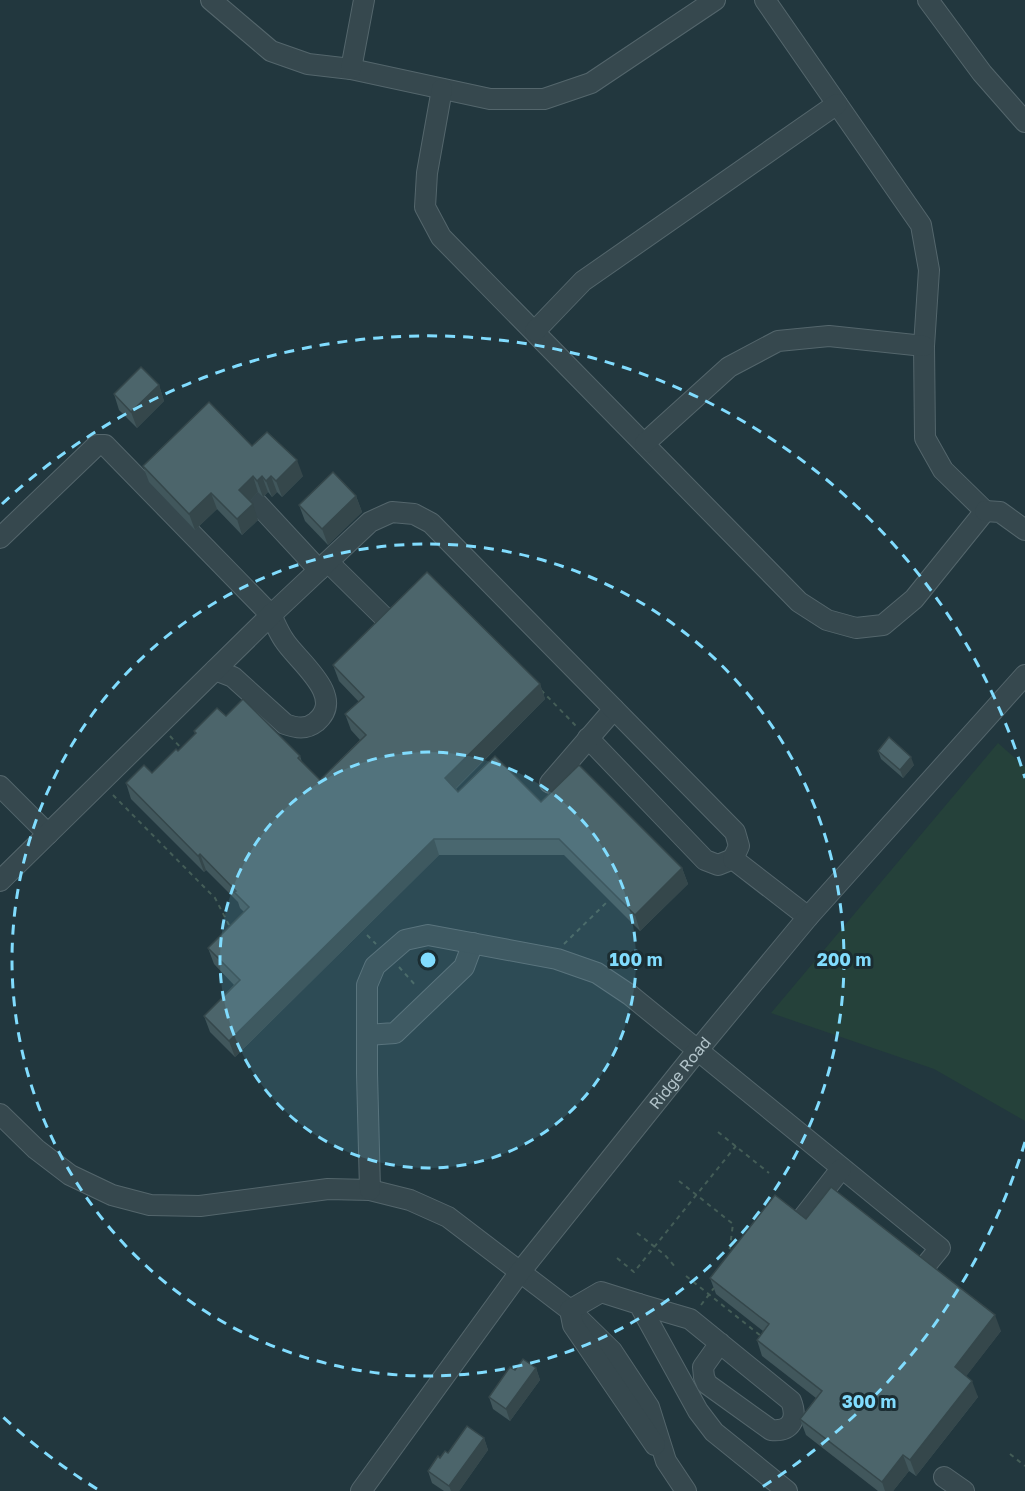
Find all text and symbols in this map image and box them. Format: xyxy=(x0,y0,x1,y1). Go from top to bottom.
text: 100 m xyxy=(610,948,662,970)
text: 200 m xyxy=(817,948,871,970)
centre of rings xyxy=(418,950,438,970)
street label: Ridge Road xyxy=(645,1032,715,1113)
text: 300 m xyxy=(842,1390,896,1412)

